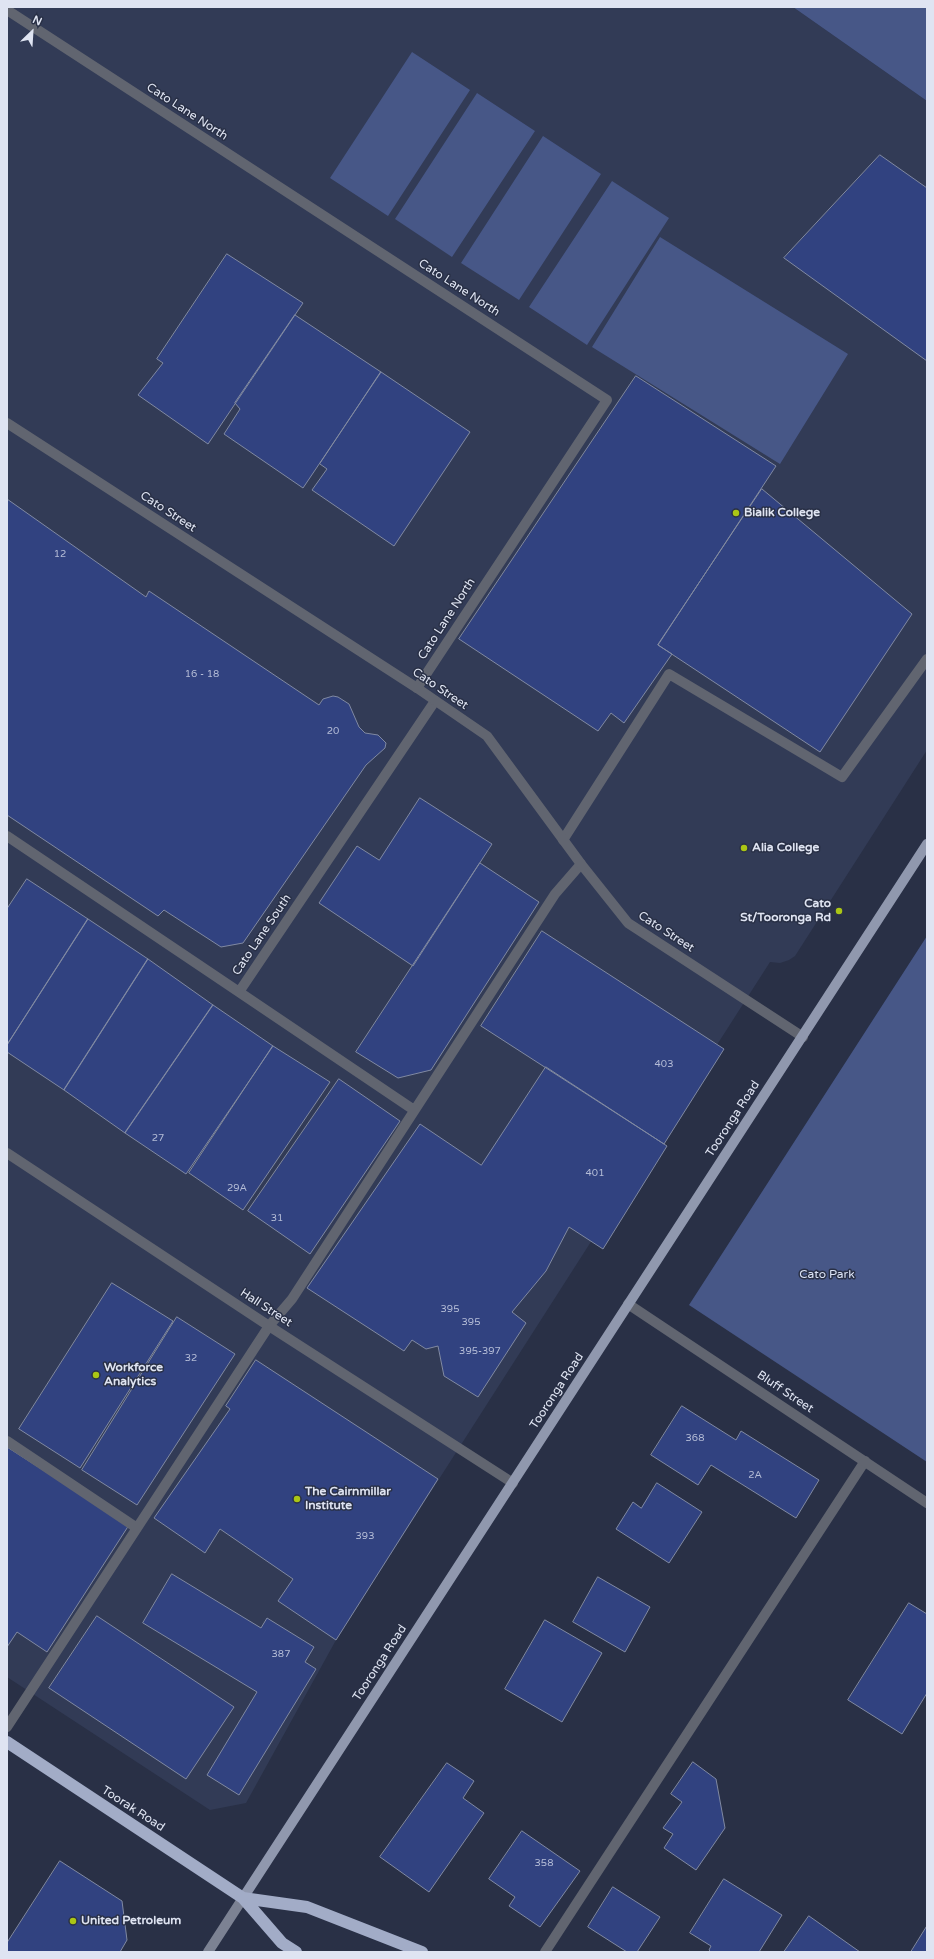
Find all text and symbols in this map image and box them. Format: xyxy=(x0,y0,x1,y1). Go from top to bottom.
north arrow xyxy=(12,12,52,52)
text: N xyxy=(31,13,44,28)
street label: Cato Lane North xyxy=(144,80,230,144)
street label: Cato Lane North xyxy=(416,256,502,320)
street label: Cato Street xyxy=(137,488,199,536)
place label: Bialik College xyxy=(744,506,820,520)
marker: Bialik College xyxy=(731,508,741,518)
house number: 12 xyxy=(54,548,66,560)
street label: Cato Lane North xyxy=(415,576,479,662)
street label: Cato Street xyxy=(409,665,471,713)
house number: 16 - 18 xyxy=(185,668,219,680)
house number: 20 xyxy=(327,725,339,737)
place label: Alia College xyxy=(752,841,819,855)
marker: Alia College xyxy=(739,843,749,853)
street label: Cato Lane South xyxy=(230,892,294,978)
place label: Cato St/Tooronga Rd xyxy=(740,897,831,925)
marker: Cato St/Tooronga Rd xyxy=(834,906,844,916)
street label: Cato Street xyxy=(635,908,697,956)
house number: 403 xyxy=(655,1058,673,1070)
street label: Tooronga Road xyxy=(703,1078,763,1160)
house number: 27 xyxy=(152,1132,164,1144)
house number: 401 xyxy=(586,1167,604,1179)
house number: 29A xyxy=(227,1182,247,1194)
house number: 31 xyxy=(271,1212,283,1224)
park label: Cato Park xyxy=(799,1268,855,1282)
street label: Hall Street xyxy=(237,1286,295,1330)
house number: 395 xyxy=(441,1303,459,1315)
house number: 395 xyxy=(462,1316,480,1328)
house number: 395-397 xyxy=(459,1345,501,1357)
street label: Tooronga Road xyxy=(527,1350,587,1432)
house number: 32 xyxy=(185,1352,197,1364)
place label: Workforce Analytics xyxy=(104,1361,163,1389)
street label: Bluff Street xyxy=(754,1368,816,1416)
marker: Workforce Analytics xyxy=(91,1370,101,1380)
house number: 368 xyxy=(686,1432,704,1444)
house number: 2A xyxy=(748,1469,762,1481)
place label: The Cairnmillar Institute xyxy=(305,1485,391,1513)
marker: The Cairnmillar Institute xyxy=(292,1494,302,1504)
house number: 393 xyxy=(356,1530,374,1542)
street label: Tooronga Road xyxy=(350,1622,410,1704)
house number: 387 xyxy=(272,1648,290,1660)
street label: Toorak Road xyxy=(99,1783,167,1835)
house number: 358 xyxy=(535,1857,553,1869)
place label: United Petroleum xyxy=(81,1914,181,1928)
marker: United Petroleum xyxy=(68,1916,78,1926)

